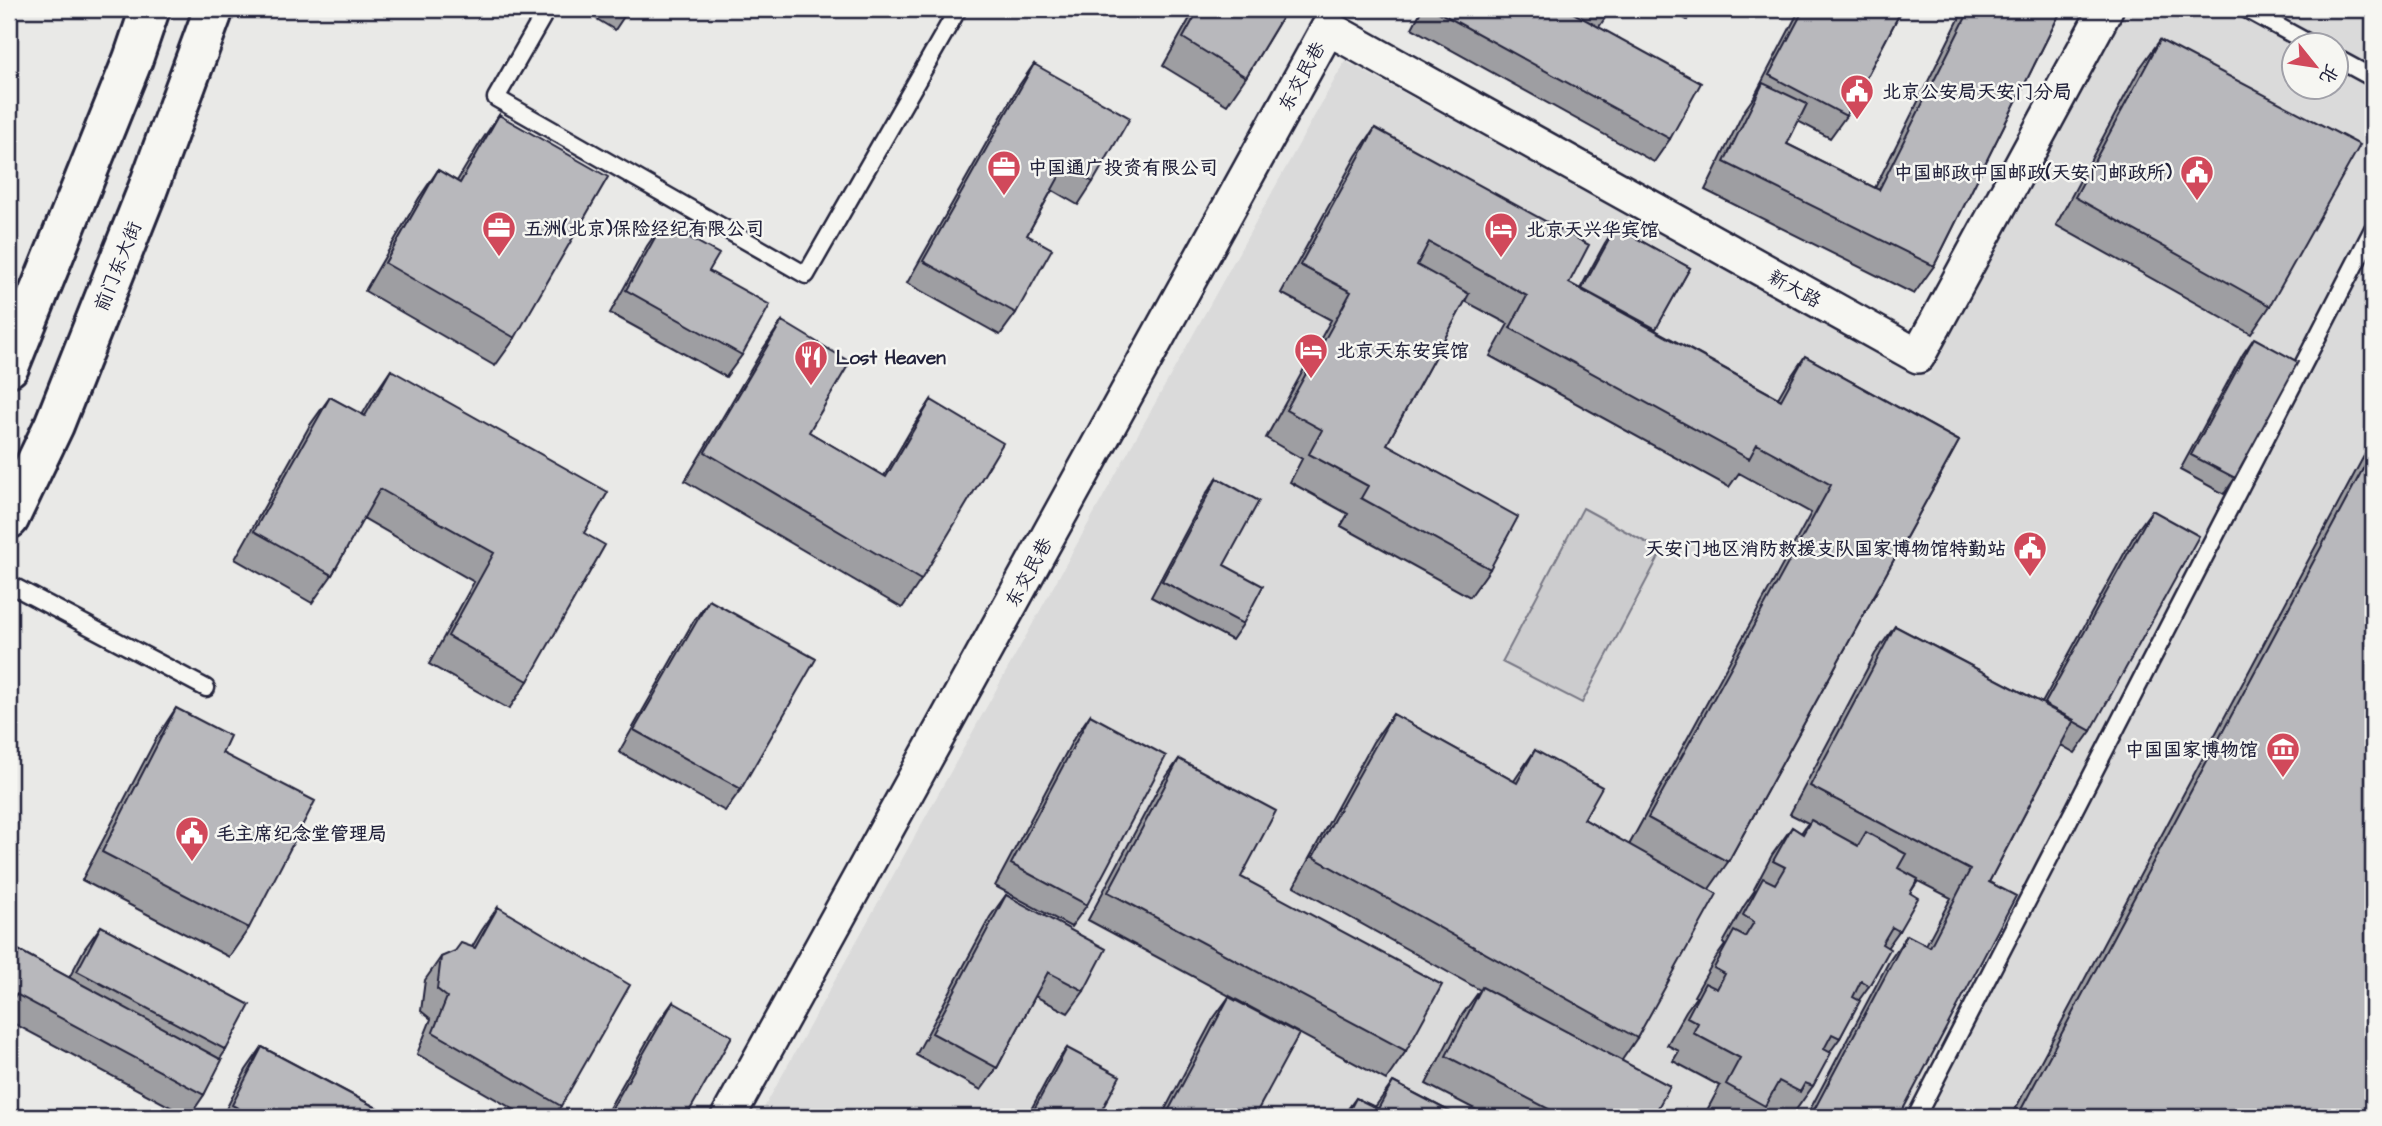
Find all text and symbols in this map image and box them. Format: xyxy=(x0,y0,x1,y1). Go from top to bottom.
north arrow xyxy=(2280,32,2350,102)
street label: 东交民巷 xyxy=(1272,37,1333,117)
text: 北 xyxy=(2312,59,2345,89)
public building icon: 北京公安局天安门分局 xyxy=(1838,72,1876,121)
place label: 北京公安局天安门分局 xyxy=(1882,79,2072,106)
office icon: 中国通广投资有限公司 xyxy=(985,148,1023,197)
public building icon: 中国邮政中国邮政(天安门邮政所) xyxy=(2178,153,2216,202)
place label: 中国通广投资有限公司 xyxy=(1028,155,1218,182)
place label: 中国邮政中国邮政(天安门邮政所) xyxy=(1894,160,2172,187)
office icon: 五洲(北京)保险经纪有限公司 xyxy=(480,209,518,258)
hotel icon: 北京天兴华宾馆 xyxy=(1482,210,1520,259)
place label: 五洲(北京)保险经纪有限公司 xyxy=(524,216,764,243)
street label: 前门东大街 xyxy=(88,217,149,316)
place label: 北京天兴华宾馆 xyxy=(1526,217,1659,244)
street label: 新大路 xyxy=(1763,264,1826,315)
hotel icon: 北京天东安宾馆 xyxy=(1292,331,1330,380)
restaurant icon: Lost Heaven xyxy=(792,338,830,387)
place label: 北京天东安宾馆 xyxy=(1336,338,1469,365)
place label: Lost Heaven xyxy=(836,345,946,372)
public building icon: 天安门地区消防救援支队国家博物馆特勤站 xyxy=(2011,529,2049,578)
street label: 东交民巷 xyxy=(999,533,1060,613)
place label: 天安门地区消防救援支队国家博物馆特勤站 xyxy=(1645,536,2006,563)
museum icon: 中国国家博物馆 xyxy=(2264,730,2302,779)
place label: 中国国家博物馆 xyxy=(2125,737,2258,764)
public building icon: 毛主席纪念堂管理局 xyxy=(173,814,211,863)
place label: 毛主席纪念堂管理局 xyxy=(216,821,387,848)

